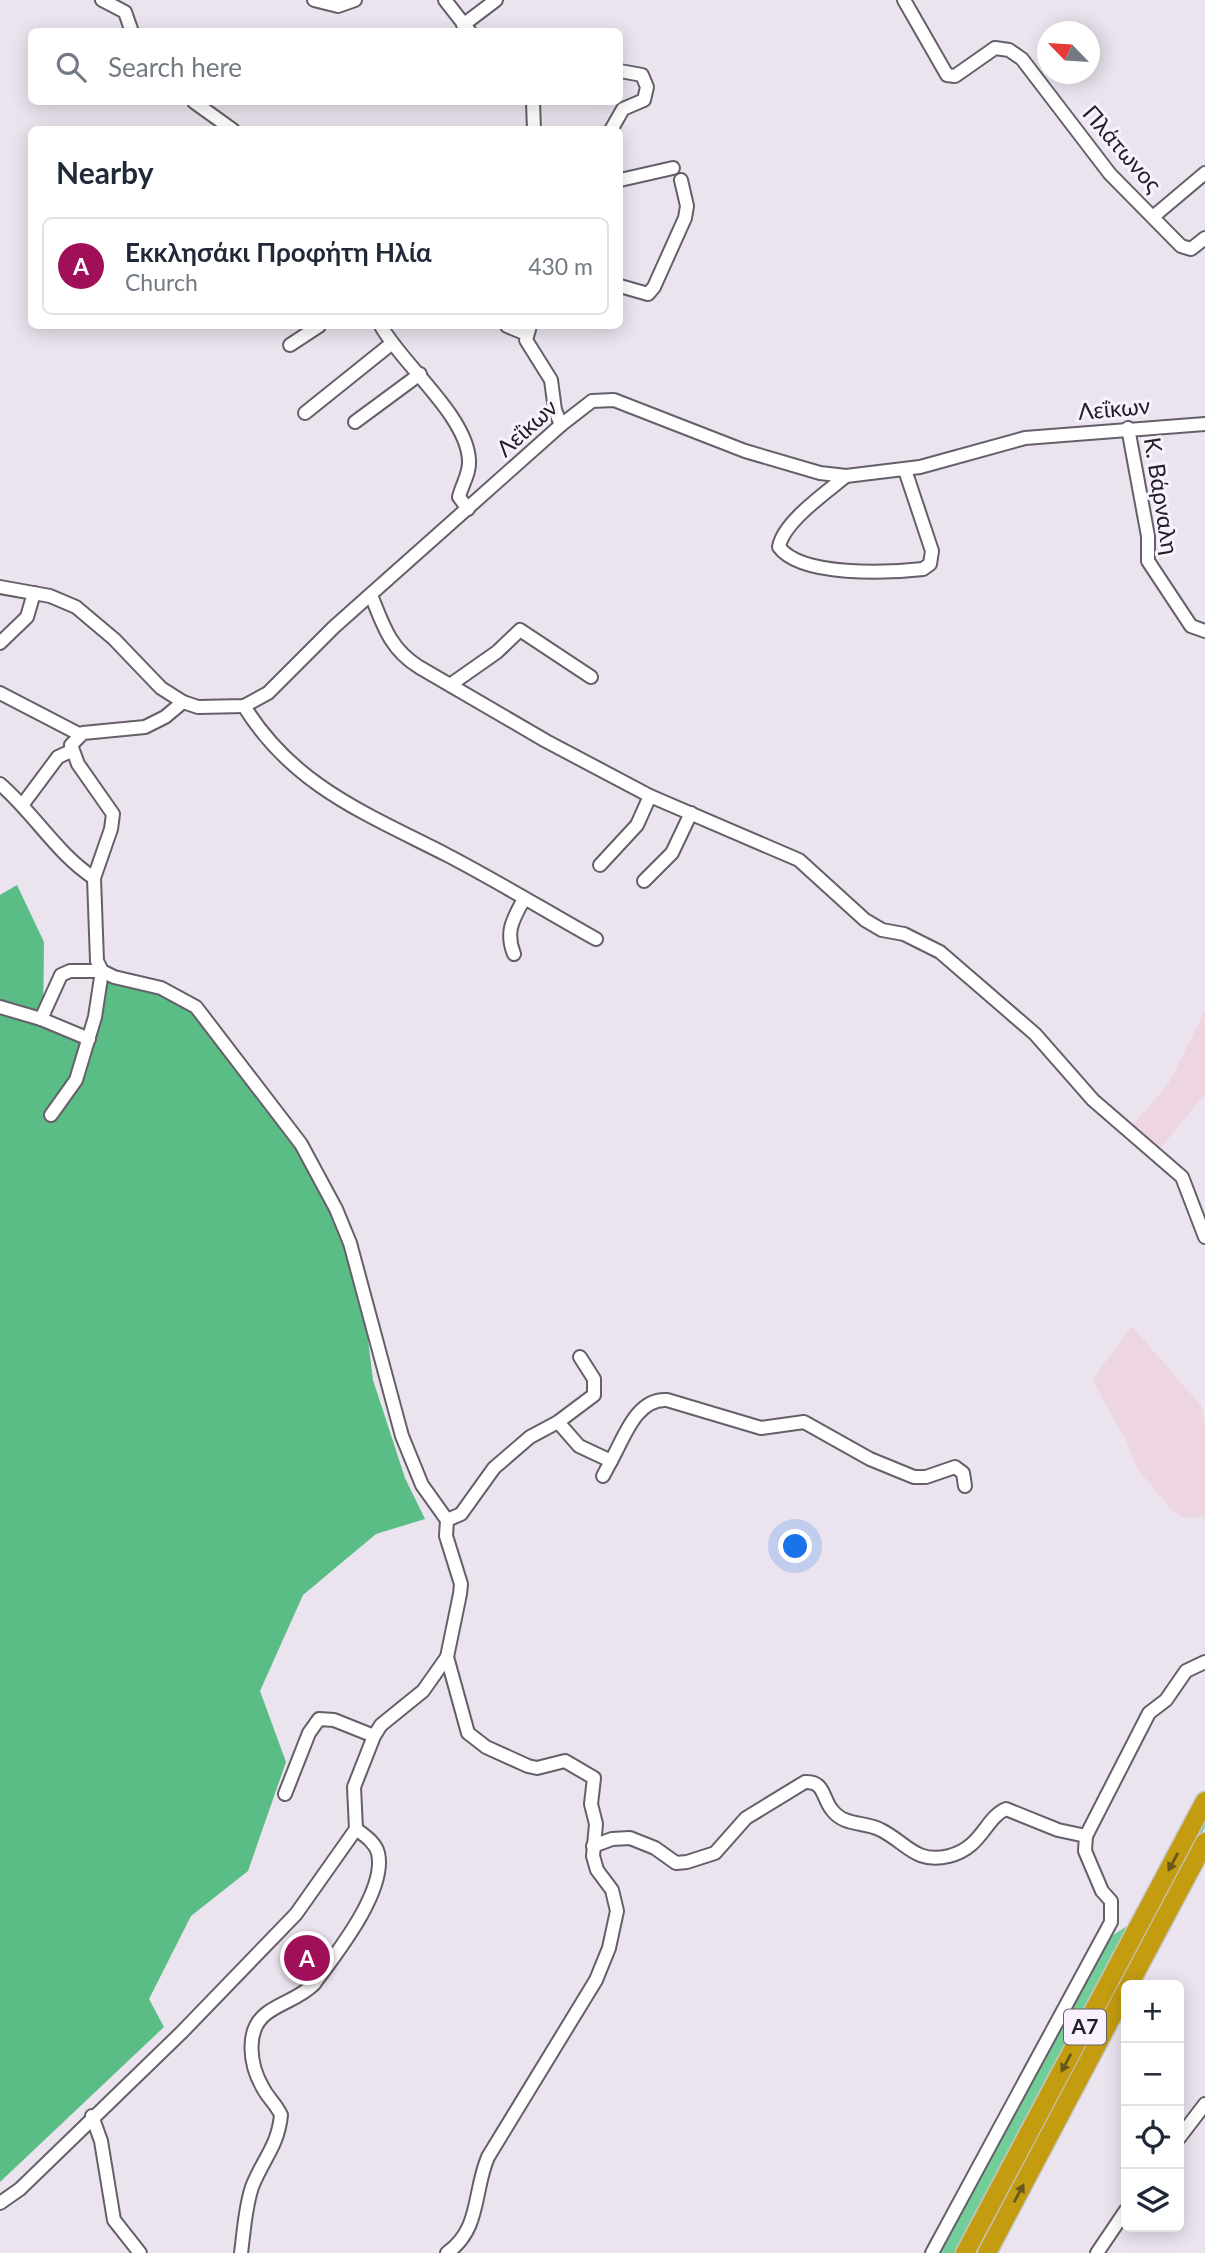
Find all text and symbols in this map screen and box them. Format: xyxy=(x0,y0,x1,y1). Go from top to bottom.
north arrow xyxy=(1037,21,1100,84)
search box xyxy=(28,28,623,105)
icon: search xyxy=(52,48,90,86)
text: Search here xyxy=(108,51,242,83)
street label: Πλάτωνος xyxy=(1077,99,1168,198)
text: Nearby xyxy=(56,154,154,190)
text: Εκκλησάκι Προφήτη Ηλία xyxy=(125,236,432,268)
text: A xyxy=(73,252,89,280)
text: 430 m xyxy=(528,252,593,280)
text: Church xyxy=(125,268,198,296)
street label: Λεΐκων xyxy=(1077,391,1151,425)
street label: Λεΐκων xyxy=(490,393,563,462)
street label: Κ. Βάρναλη xyxy=(1139,435,1185,557)
your location xyxy=(778,1529,812,1563)
one-way arrow xyxy=(1167,1852,1179,1871)
pin: A xyxy=(284,1932,330,1984)
map controls xyxy=(1121,1980,1184,2232)
button: + xyxy=(1121,1980,1184,2043)
road number: Α7 xyxy=(1064,2010,1106,2044)
button: − xyxy=(1121,2043,1184,2106)
one-way arrow xyxy=(1061,2053,1073,2073)
button: locate xyxy=(1121,2106,1184,2169)
button: layers xyxy=(1121,2169,1184,2232)
one-way arrow xyxy=(1013,2183,1025,2203)

